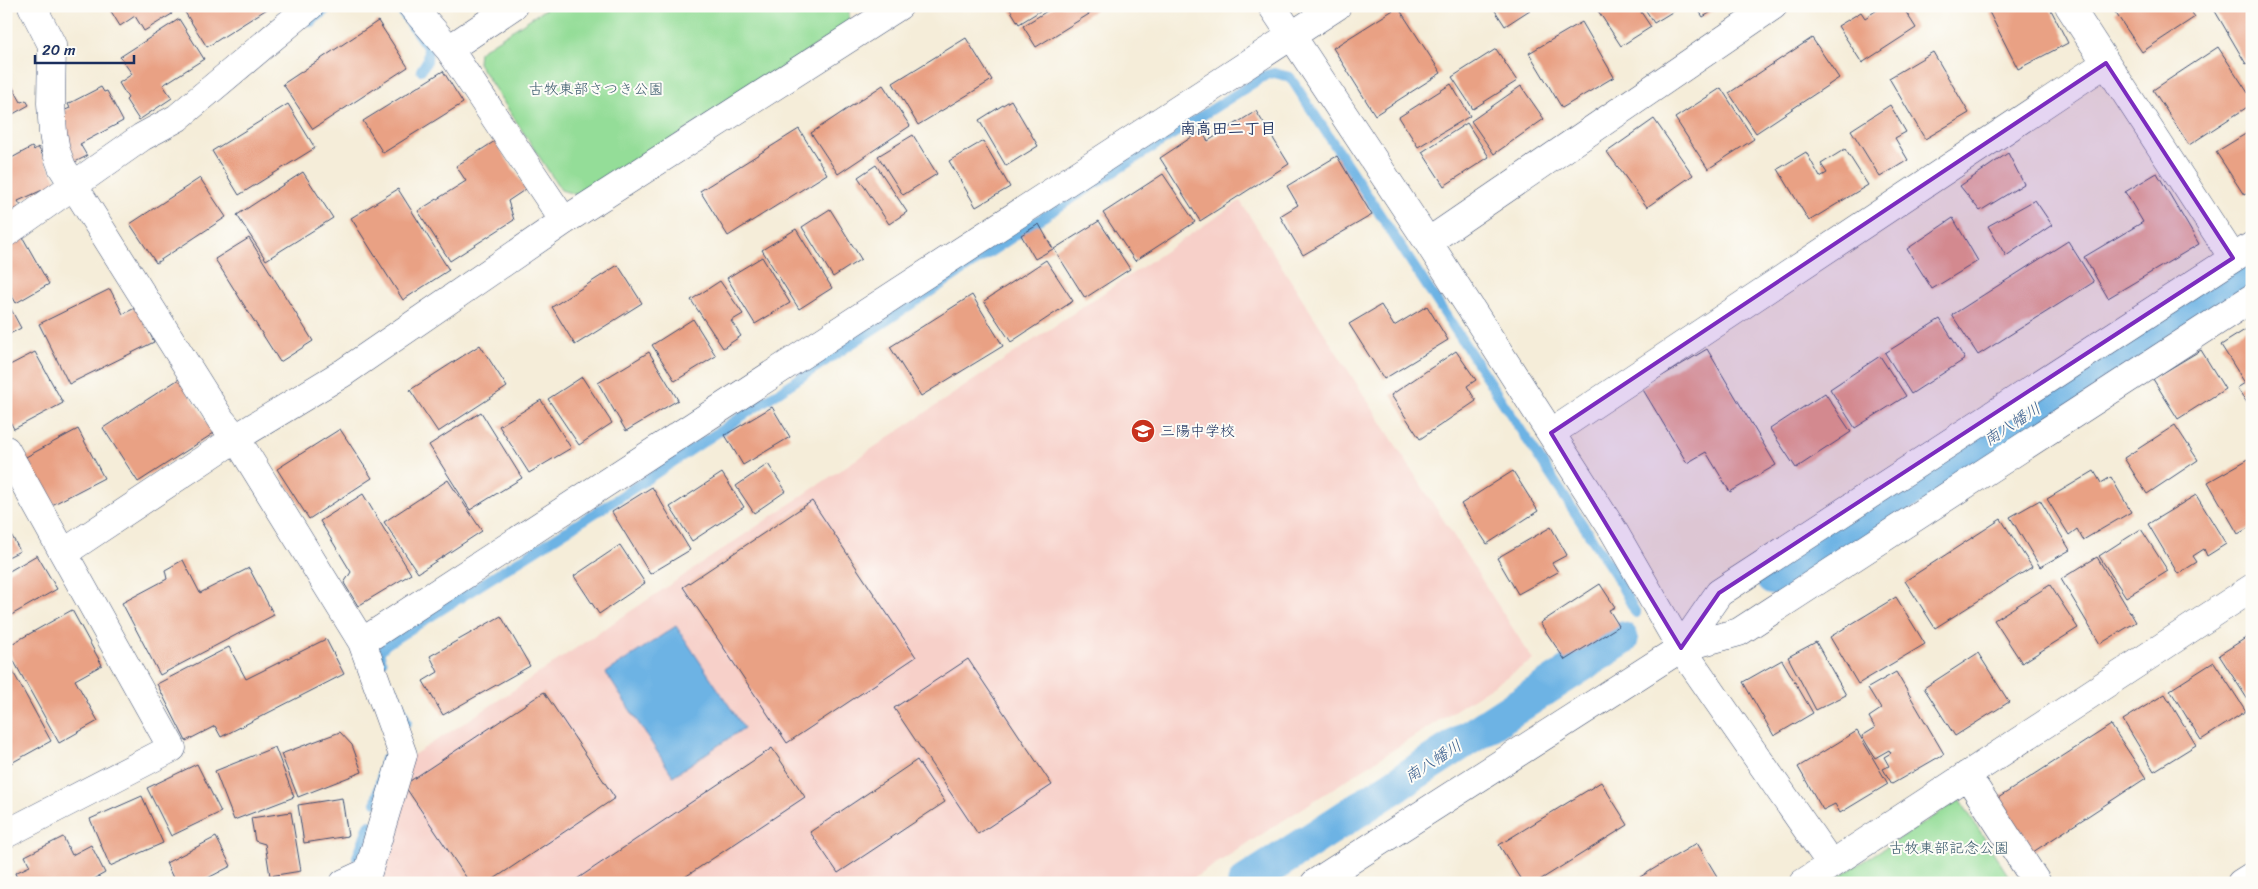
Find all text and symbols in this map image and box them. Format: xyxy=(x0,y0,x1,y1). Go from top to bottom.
scale bar xyxy=(35,32,134,64)
text: 20 m xyxy=(42,37,76,63)
park label: 古牧東部さつき公園 xyxy=(528,76,664,102)
district label: 南高田二丁目 xyxy=(1180,114,1276,143)
water label: 南八幡川 xyxy=(1977,394,2047,454)
school or university icon: 三陽中学校 xyxy=(1130,418,1156,444)
place label: 三陽中学校 xyxy=(1160,418,1235,444)
water label: 南八幡川 xyxy=(1398,731,1468,791)
park label: 古牧東部記念公園 xyxy=(1889,835,2009,861)

